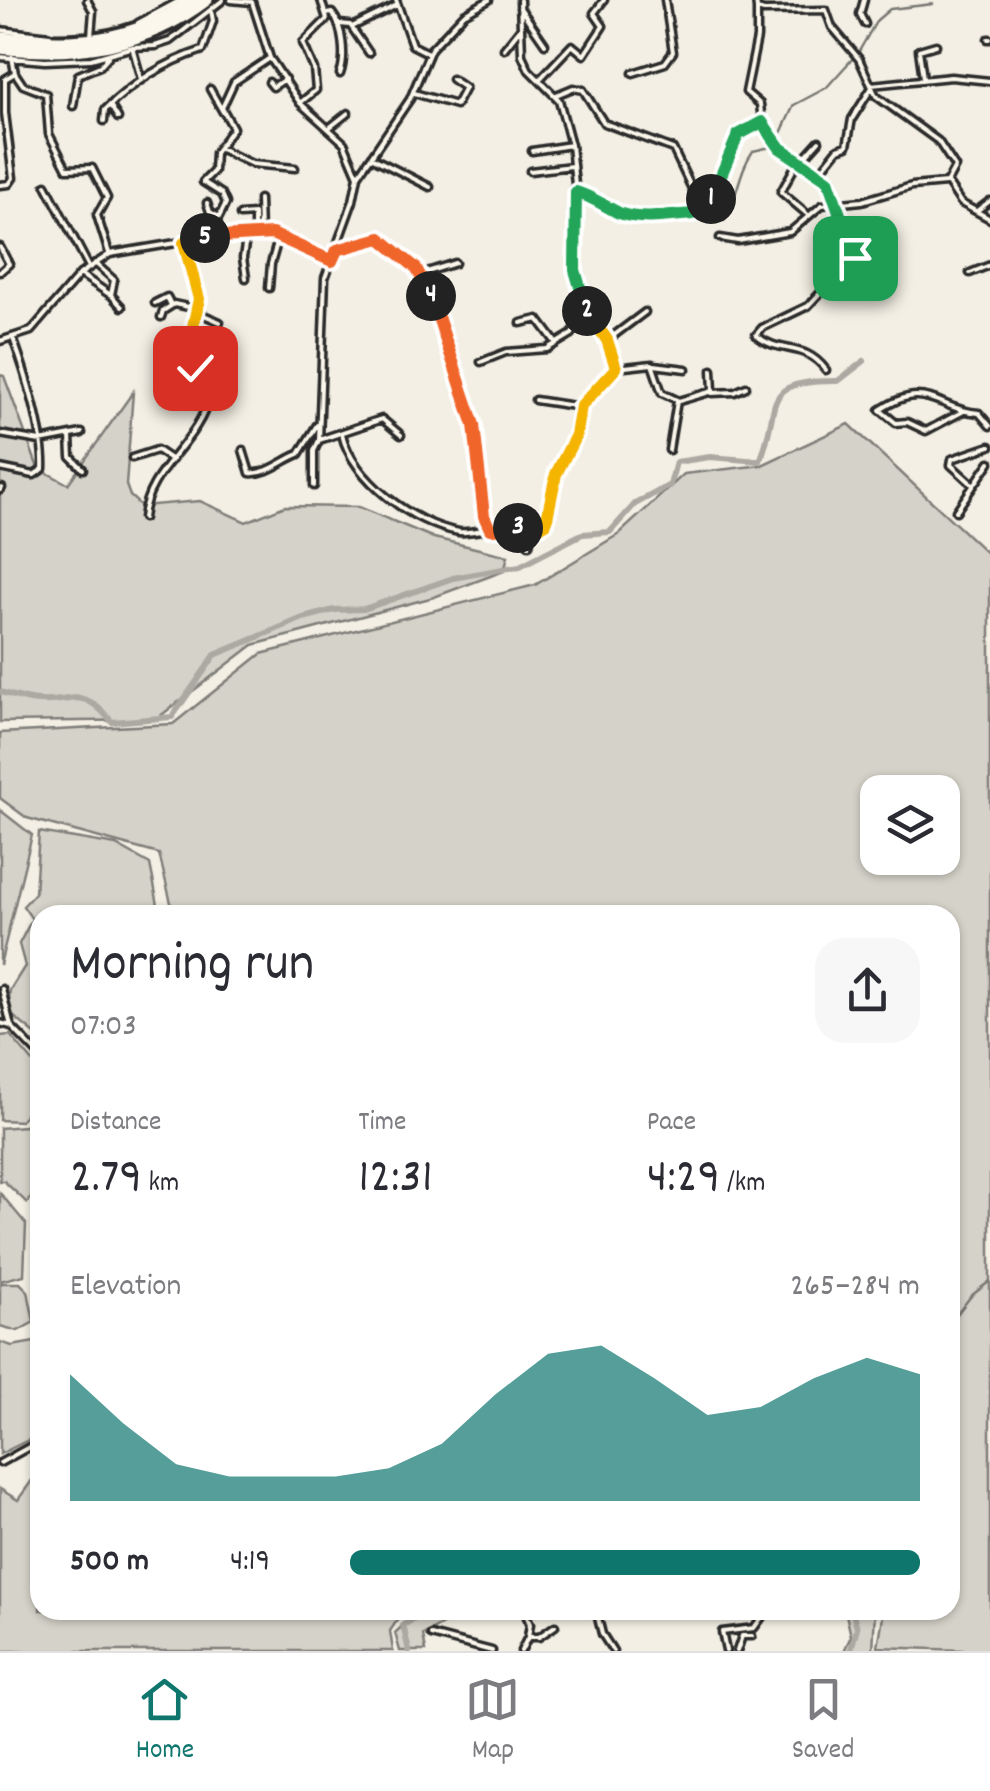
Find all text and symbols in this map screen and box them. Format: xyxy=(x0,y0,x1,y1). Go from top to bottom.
pin: 1 xyxy=(686,174,736,224)
text: 1 xyxy=(708,179,714,219)
pin: 5 xyxy=(180,213,230,263)
pin xyxy=(813,216,898,301)
text: 5 xyxy=(199,218,211,258)
icon: arrive xyxy=(828,231,883,286)
pin: 4 xyxy=(406,271,456,321)
text: 4 xyxy=(425,276,437,316)
pin: 2 xyxy=(562,286,612,336)
text: 2 xyxy=(581,291,593,331)
pin xyxy=(153,326,238,411)
icon: check xyxy=(168,341,223,396)
pin: 3 xyxy=(493,503,543,553)
text: 3 xyxy=(512,508,524,548)
map controls xyxy=(860,775,960,875)
button: layers xyxy=(860,775,960,875)
text: Morning run xyxy=(70,928,314,1007)
button: share xyxy=(815,938,920,1043)
text: 07:03 xyxy=(70,1005,137,1051)
text: Distance xyxy=(70,1104,161,1144)
text: Time xyxy=(358,1104,406,1144)
text: Pace xyxy=(647,1104,696,1144)
text: 2.79 xyxy=(70,1144,142,1216)
text: 12:31 xyxy=(358,1144,433,1216)
text: 4:29 xyxy=(647,1144,720,1216)
text: km xyxy=(142,1165,179,1205)
text: /km xyxy=(720,1165,766,1205)
text: Elevation xyxy=(70,1265,181,1311)
text: 265–284 m xyxy=(790,1265,920,1311)
text: 500 m xyxy=(70,1540,149,1586)
text: 4:19 xyxy=(230,1540,270,1586)
tab: Home xyxy=(136,1672,194,1772)
tab: Map xyxy=(465,1672,520,1772)
tab: Saved xyxy=(792,1672,854,1772)

